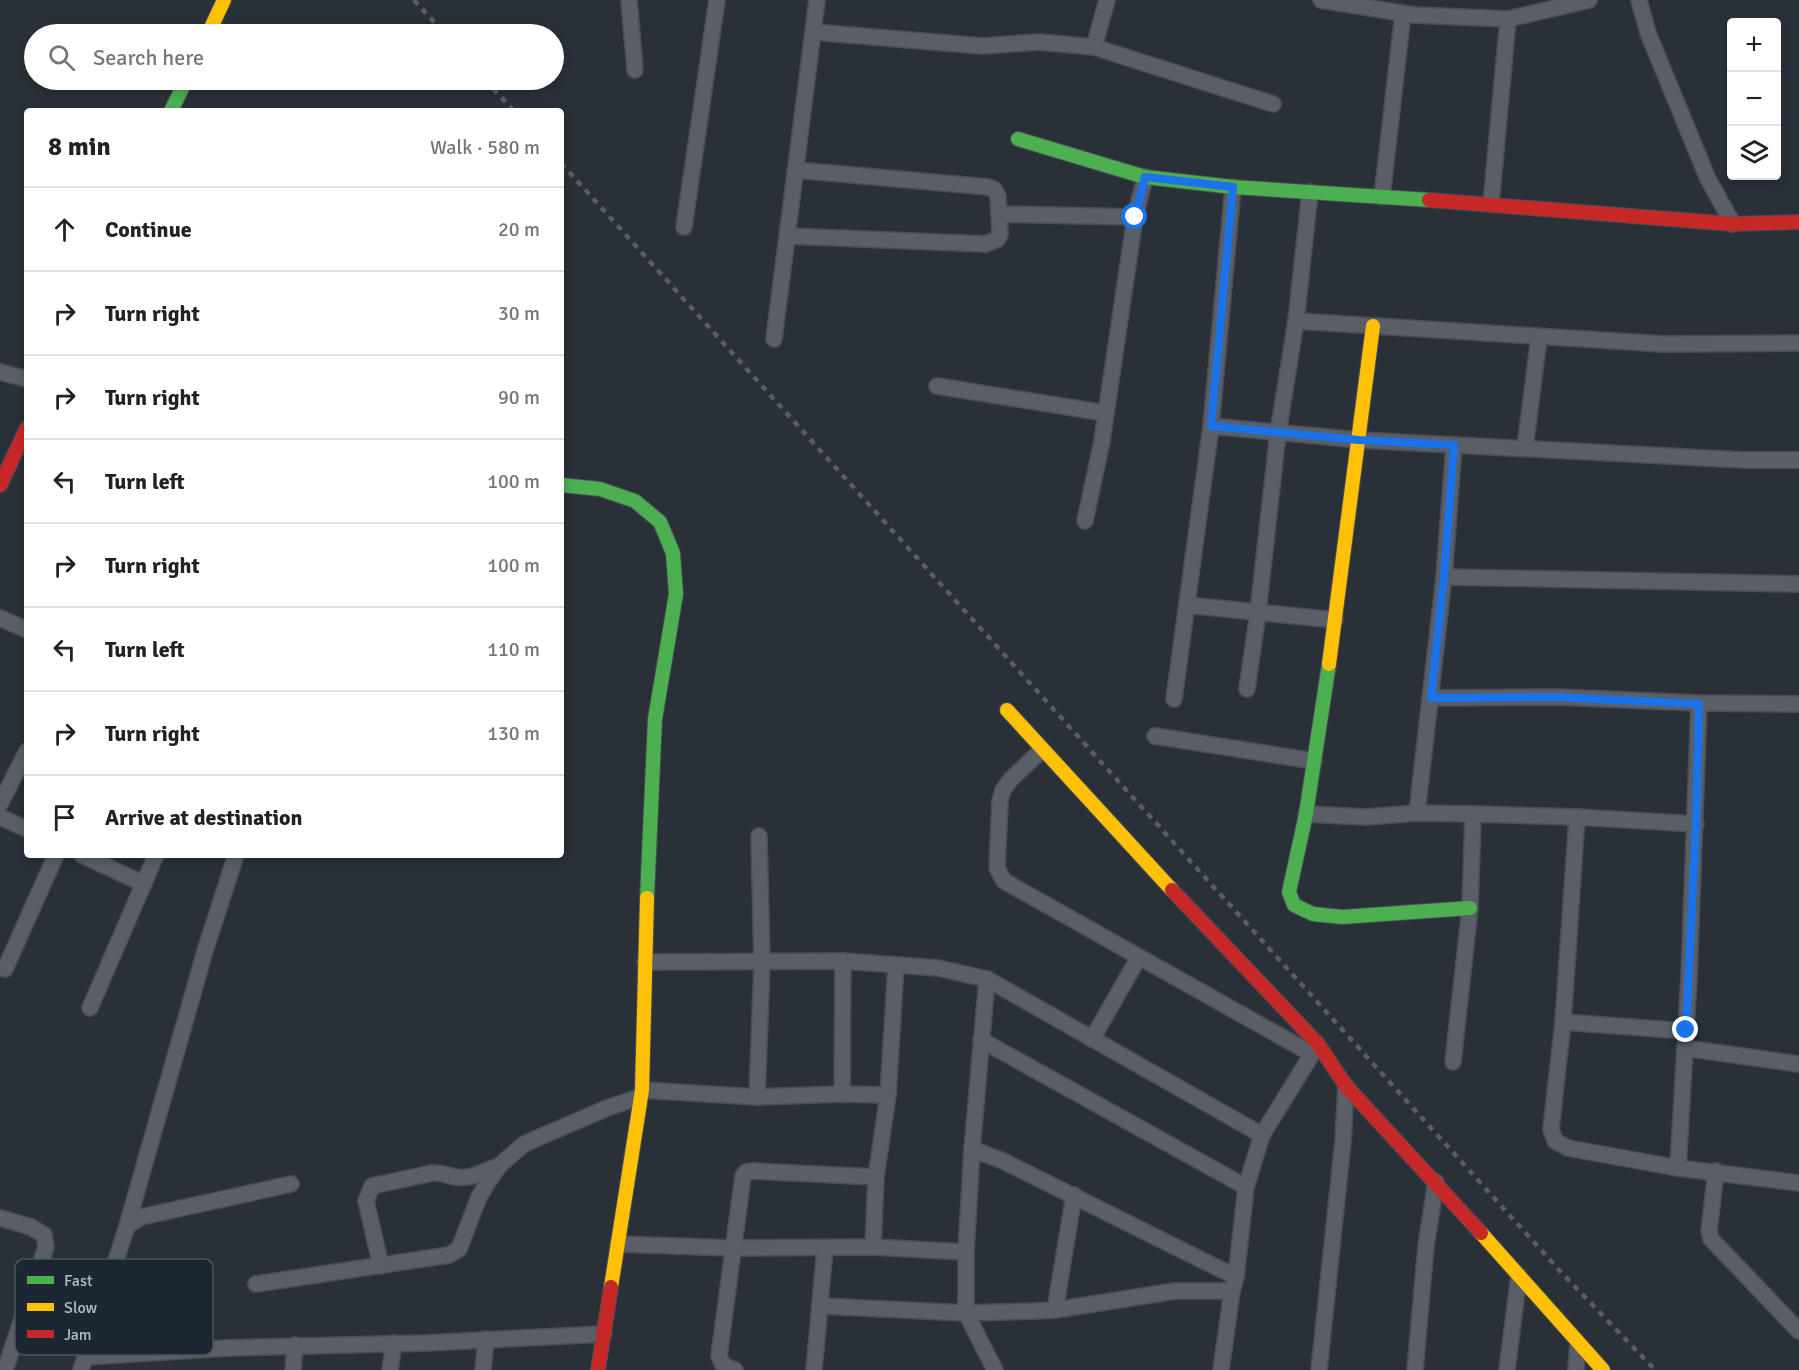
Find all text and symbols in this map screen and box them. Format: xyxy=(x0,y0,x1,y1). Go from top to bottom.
map controls xyxy=(1727,18,1781,180)
button: + xyxy=(1727,18,1781,72)
search box xyxy=(24,24,564,90)
icon: search xyxy=(45,41,78,74)
text: Search here xyxy=(93,44,204,71)
button: − xyxy=(1727,72,1781,126)
button: layers xyxy=(1727,126,1781,180)
text: 8 min xyxy=(48,131,111,163)
text: Walk · 580 m xyxy=(430,135,540,160)
route start xyxy=(1121,203,1147,229)
icon: ahead xyxy=(48,213,81,246)
text: Continue xyxy=(105,216,192,243)
text: 20 m xyxy=(498,217,540,242)
icon: right xyxy=(48,297,81,330)
text: Turn right xyxy=(105,300,200,327)
text: 30 m xyxy=(498,301,540,326)
icon: right xyxy=(48,381,81,414)
text: Turn right xyxy=(105,384,200,411)
text: 90 m xyxy=(498,385,540,410)
icon: left xyxy=(48,465,81,498)
text: Turn left xyxy=(105,468,185,495)
text: 100 m xyxy=(487,469,540,494)
icon: right xyxy=(48,549,81,582)
text: Turn right xyxy=(105,552,200,579)
text: 100 m xyxy=(487,553,540,578)
icon: left xyxy=(48,633,81,666)
text: Turn left xyxy=(105,636,185,663)
text: 110 m xyxy=(487,637,540,662)
icon: right xyxy=(48,717,81,750)
text: Turn right xyxy=(105,720,200,747)
text: 130 m xyxy=(487,721,540,746)
icon: arrive xyxy=(48,801,81,834)
text: Arrive at destination xyxy=(105,804,302,831)
route end xyxy=(1672,1016,1698,1042)
legend xyxy=(15,1259,213,1355)
text: Fast xyxy=(64,1271,93,1291)
text: Slow xyxy=(64,1298,98,1318)
text: Jam xyxy=(64,1325,92,1345)

